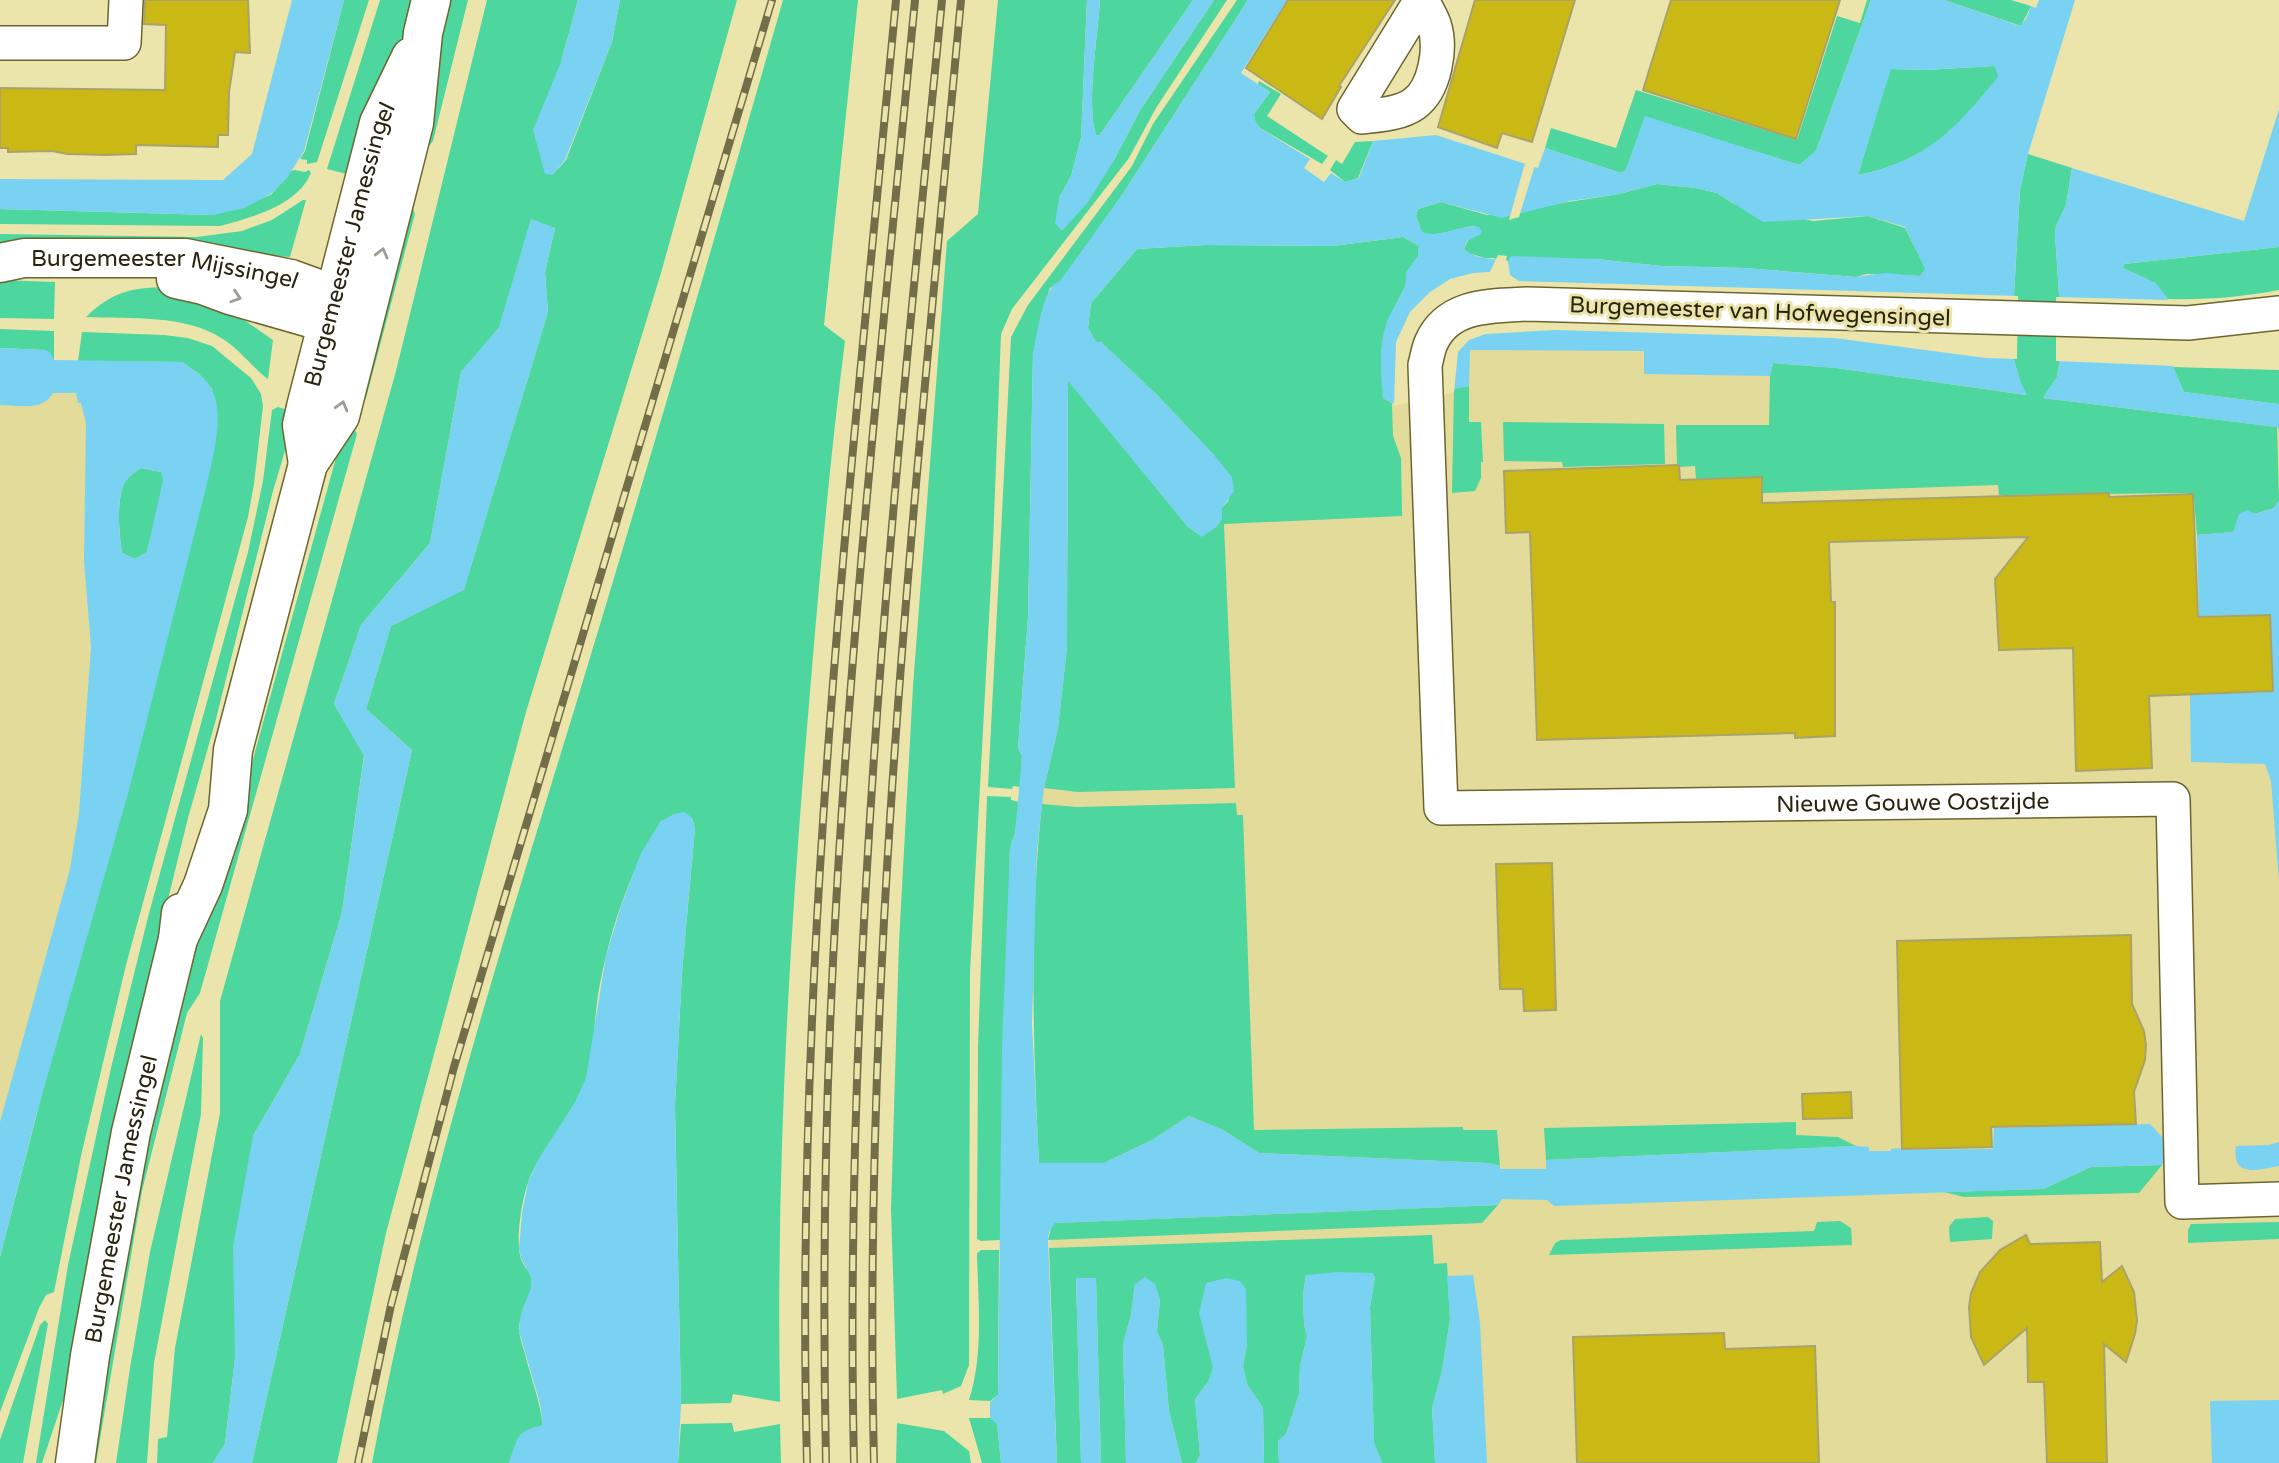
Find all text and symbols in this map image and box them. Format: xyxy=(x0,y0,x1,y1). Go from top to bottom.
street label: Burgemeester Jamessingel xyxy=(299,98,402,390)
street label: Burgemeester Mijssingel xyxy=(31,245,302,295)
one-way arrow xyxy=(374,247,388,259)
one-way arrow xyxy=(229,289,241,303)
street label: Burgemeester van Hofwegensingel xyxy=(1569,291,1951,333)
one-way arrow xyxy=(334,400,348,412)
street label: Nieuwe Gouwe Oostzijde xyxy=(1776,788,2050,819)
street label: Burgemeester Jamessingel xyxy=(80,1052,164,1346)

